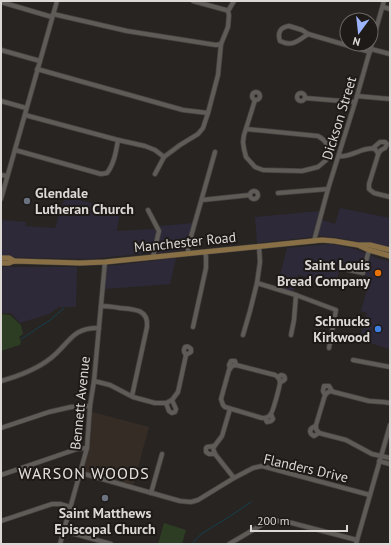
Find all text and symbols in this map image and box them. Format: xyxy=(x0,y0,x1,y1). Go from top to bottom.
north arrow xyxy=(339,12,379,52)
text: N xyxy=(351,34,362,49)
street label: Dickson Street xyxy=(318,74,360,162)
place label: Glendale Lutheran Church xyxy=(35,184,134,218)
marker: Glendale Lutheran Church xyxy=(22,196,32,206)
street label: Manchester Road xyxy=(133,228,237,256)
place label: Saint Louis Bread Company xyxy=(277,256,370,290)
marker: Saint Louis Bread Company xyxy=(373,268,383,278)
place label: Schnucks Kirkwood xyxy=(313,312,370,346)
marker: Schnucks Kirkwood xyxy=(373,324,383,334)
street label: Bennett Avenue xyxy=(66,355,94,451)
street label: Flanders Drive xyxy=(262,450,350,486)
district label: WARSON WOODS xyxy=(18,463,150,483)
marker: Saint Matthews Episcopal Church xyxy=(100,493,110,503)
place label: Saint Matthews Episcopal Church xyxy=(54,504,156,538)
scale bar xyxy=(251,507,347,533)
text: 200 m xyxy=(257,513,290,528)

